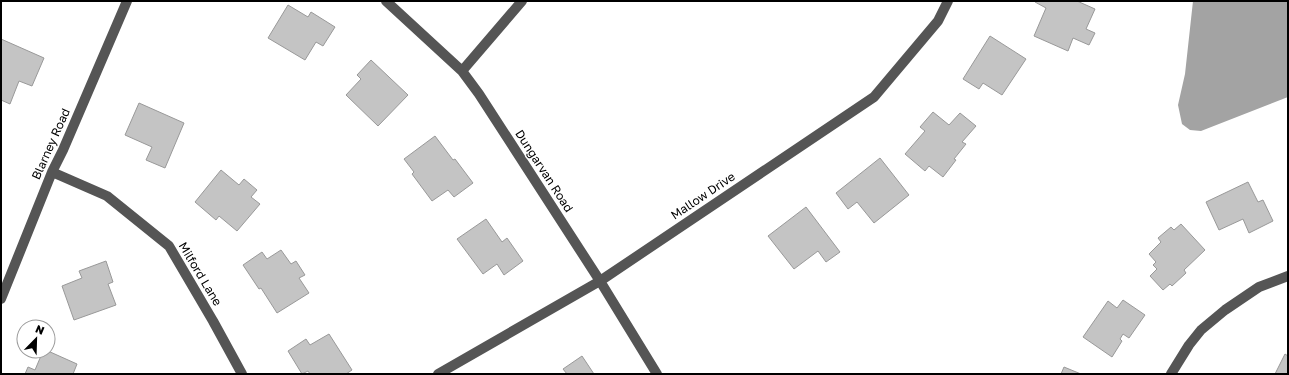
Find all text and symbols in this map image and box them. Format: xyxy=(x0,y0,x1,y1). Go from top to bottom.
street label: Blarney Road xyxy=(28,106,73,182)
street label: Dungarvan Road xyxy=(512,127,577,215)
street label: Mallow Drive xyxy=(668,169,738,223)
street label: Milford Lane xyxy=(176,239,225,308)
north arrow xyxy=(16,319,56,359)
text: N xyxy=(34,322,46,337)

